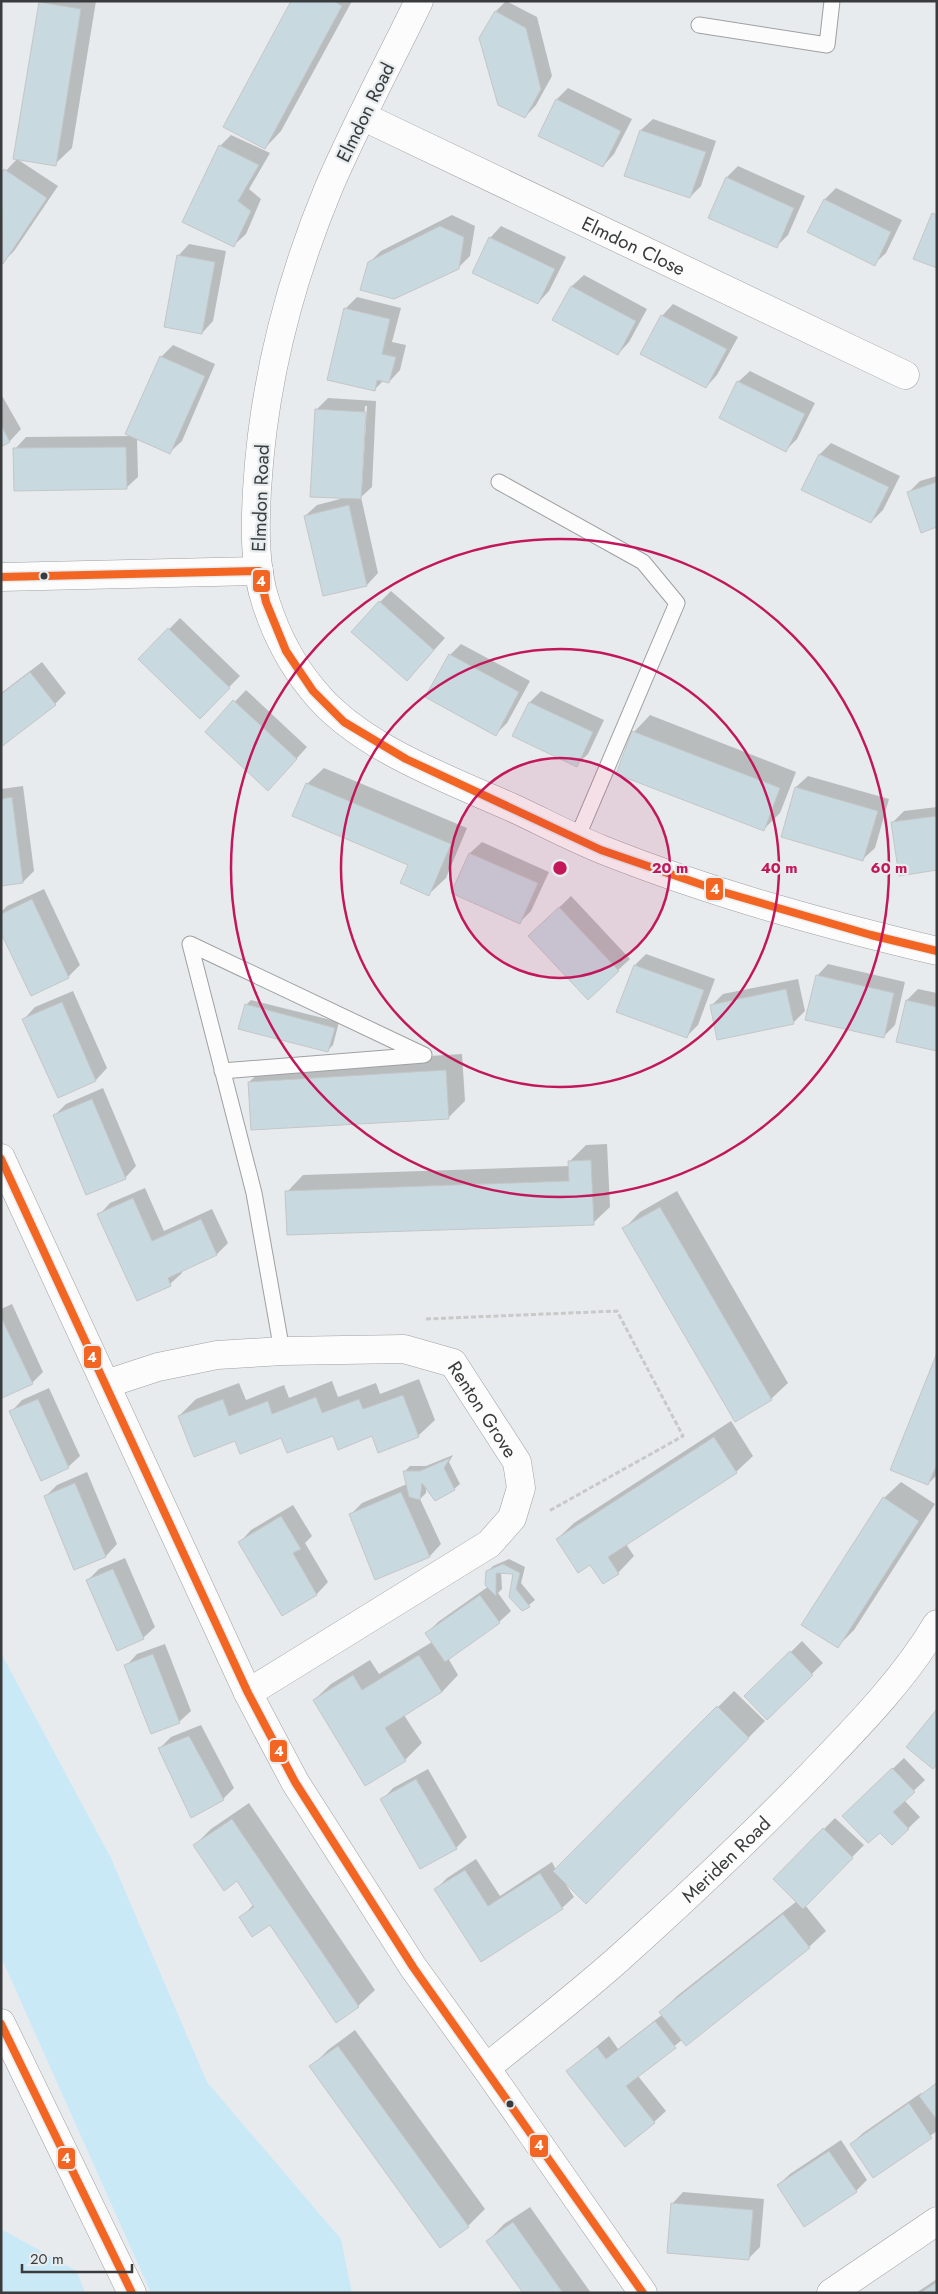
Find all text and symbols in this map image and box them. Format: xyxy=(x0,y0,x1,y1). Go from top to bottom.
street label: Elmdon Road xyxy=(330,58,401,166)
street label: Elmdon Close xyxy=(577,210,690,282)
street label: Elmdon Road xyxy=(245,444,276,552)
line badge: 4 xyxy=(252,569,271,593)
unlabelled marker xyxy=(39,571,49,581)
text: 4 xyxy=(256,571,266,591)
text: 20 m xyxy=(652,857,688,879)
text: 40 m xyxy=(760,857,798,879)
text: 60 m xyxy=(871,857,907,879)
centre of rings xyxy=(551,859,569,877)
line badge: 4 xyxy=(705,877,724,901)
text: 4 xyxy=(710,879,720,899)
line badge: 4 xyxy=(83,1345,102,1369)
text: 4 xyxy=(87,1347,97,1367)
street label: Renton Grove xyxy=(441,1356,524,1463)
line badge: 4 xyxy=(269,1739,288,1763)
text: 4 xyxy=(274,1741,284,1761)
street label: Meriden Road xyxy=(676,1810,777,1909)
unlabelled marker xyxy=(505,2099,515,2109)
line badge: 4 xyxy=(529,2134,549,2158)
text: 4 xyxy=(534,2135,544,2155)
line badge: 4 xyxy=(57,2147,76,2170)
text: 4 xyxy=(61,2148,71,2168)
scale bar xyxy=(22,2242,132,2274)
text: 20 m xyxy=(30,2248,64,2270)

